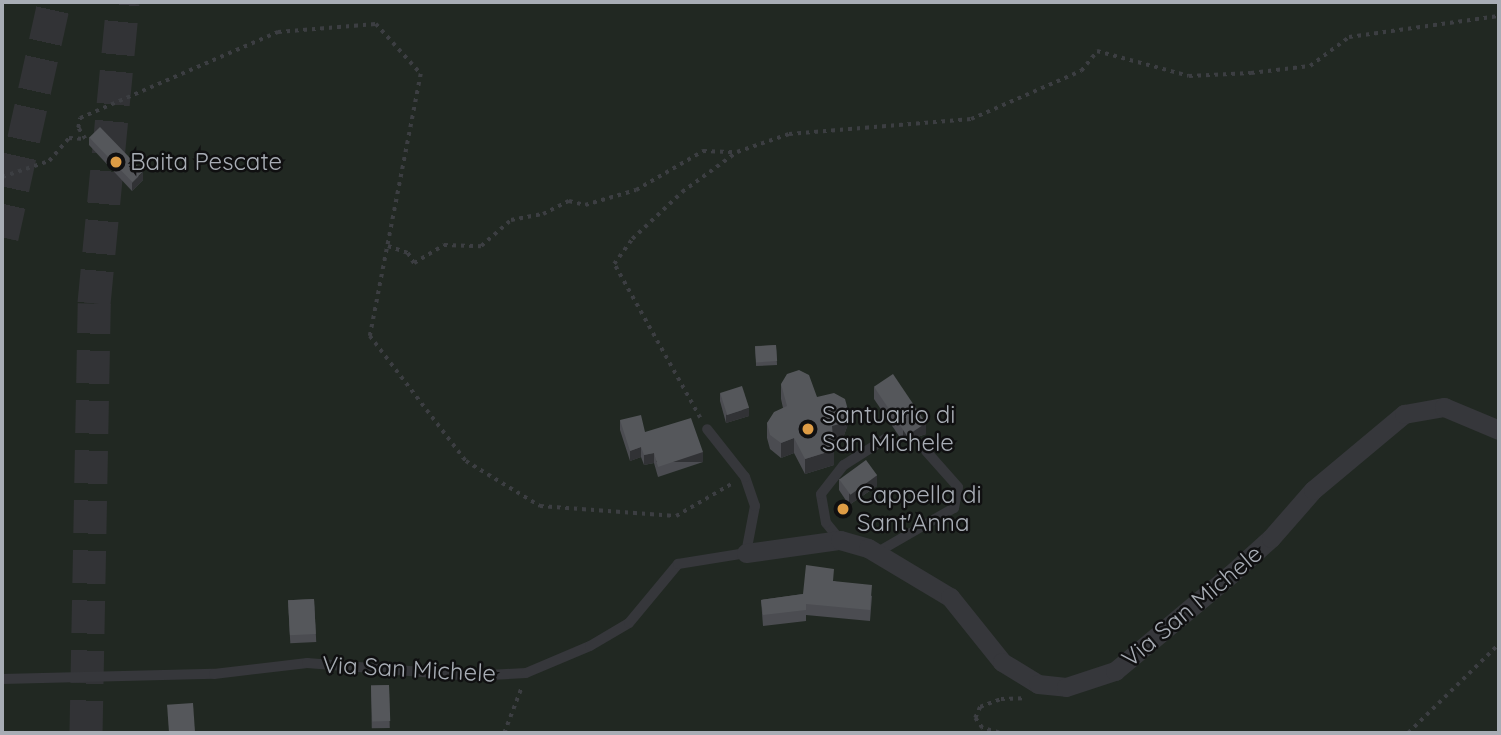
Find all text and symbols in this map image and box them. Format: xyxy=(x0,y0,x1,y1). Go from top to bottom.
place label: Baita Pescate xyxy=(130,148,282,176)
marker: Baita Pescate xyxy=(108,154,124,170)
place label: Santuario di San Michele xyxy=(822,401,955,457)
marker: Santuario di San Michele xyxy=(800,421,816,437)
place label: Cappella di Sant'Anna xyxy=(857,481,982,537)
marker: Cappella di Sant'Anna xyxy=(835,501,851,517)
street label: Via San Michele xyxy=(1116,539,1268,673)
street label: Via San Michele xyxy=(321,650,497,688)

